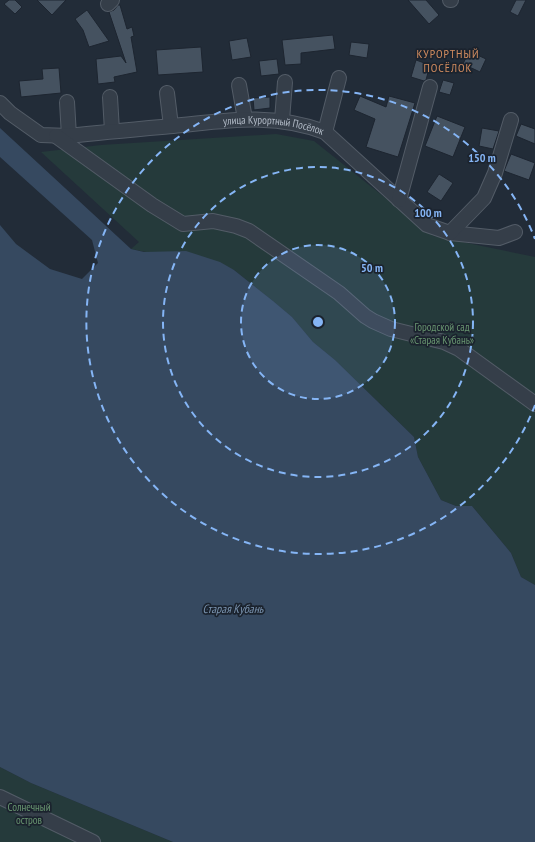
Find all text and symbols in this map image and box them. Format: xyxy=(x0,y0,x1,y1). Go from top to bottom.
district label: КУРОРТНЫЙ ПОСЁЛОК xyxy=(416,46,480,75)
street label: улица Курортный Посёлок xyxy=(222,113,327,138)
text: 150 m xyxy=(468,150,496,165)
text: 100 m xyxy=(414,205,442,220)
text: 50 m xyxy=(361,260,383,275)
centre of rings xyxy=(311,315,325,329)
park label: Городской сад «Старая Кубань» xyxy=(410,320,474,347)
water label: Старая Кубань xyxy=(203,601,264,616)
park label: Солнечный остров xyxy=(7,800,51,827)

